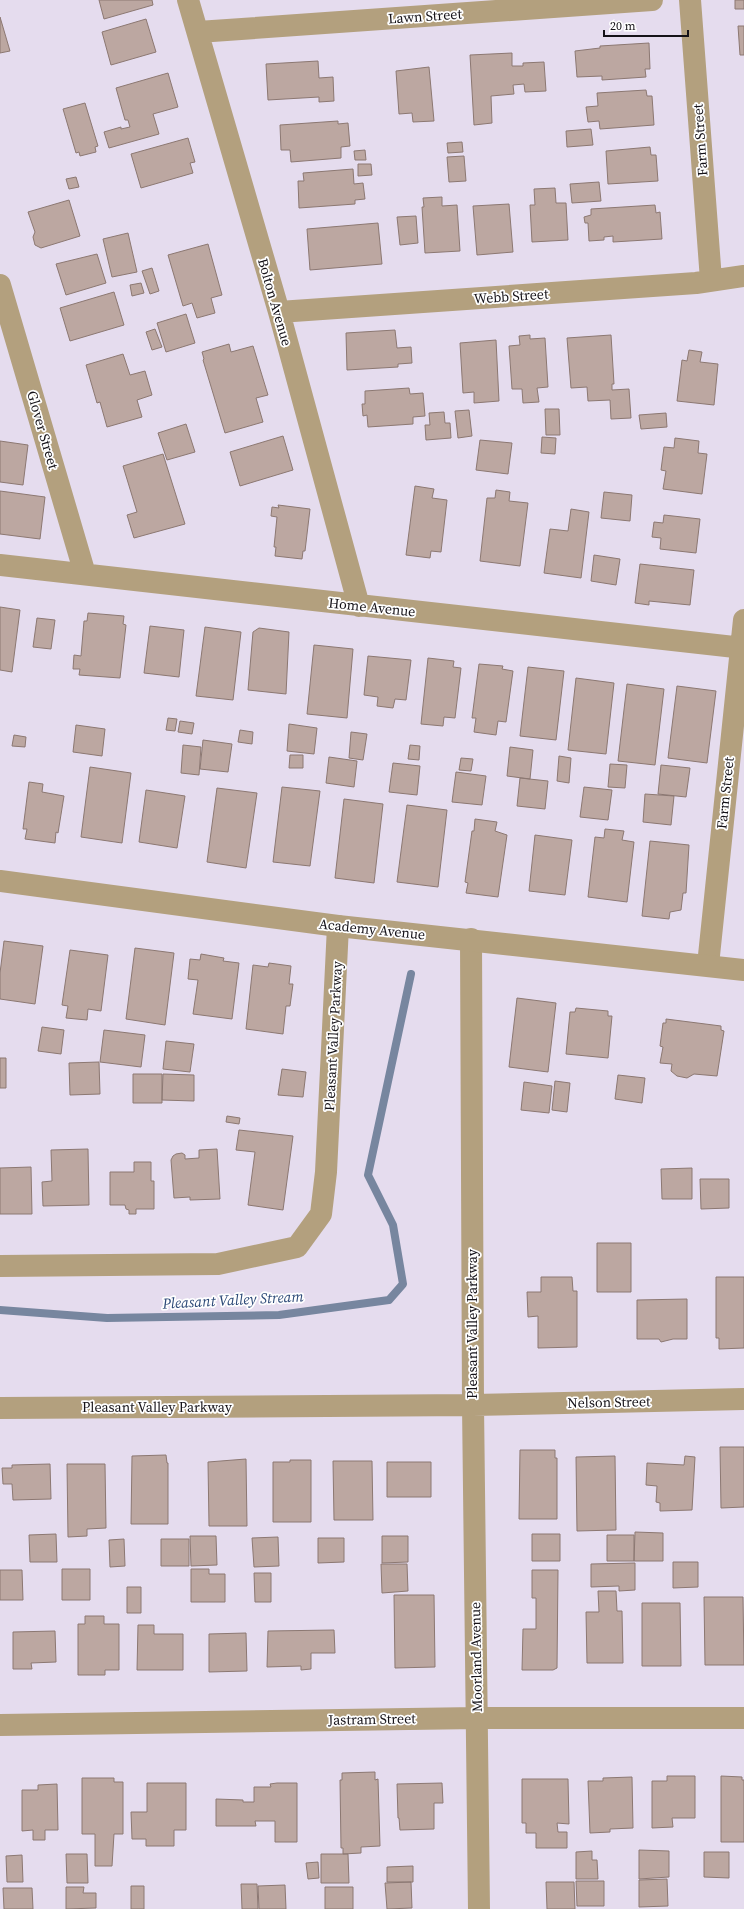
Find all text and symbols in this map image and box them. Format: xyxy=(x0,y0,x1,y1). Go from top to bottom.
street label: Lawn Street xyxy=(387,3,463,29)
scale bar xyxy=(604,12,688,38)
text: 20 m xyxy=(610,18,636,34)
street label: Farm Street xyxy=(687,103,713,177)
street label: Bolton Avenue xyxy=(253,256,297,348)
street label: Webb Street xyxy=(473,283,550,309)
street label: Glover Street xyxy=(22,388,64,472)
street label: Home Avenue xyxy=(327,592,417,622)
street label: Farm Street xyxy=(711,755,739,830)
street label: Academy Avenue xyxy=(318,913,426,945)
street label: Pleasant Valley Parkway xyxy=(319,960,347,1111)
street label: Pleasant Valley Parkway xyxy=(462,1248,482,1399)
water label: Pleasant Valley Stream xyxy=(161,1285,305,1314)
street label: Nelson Street xyxy=(567,1391,651,1413)
street label: Pleasant Valley Parkway xyxy=(82,1397,233,1417)
street label: Moorland Avenue xyxy=(465,1602,487,1712)
street label: Jastram Street xyxy=(327,1708,416,1730)

